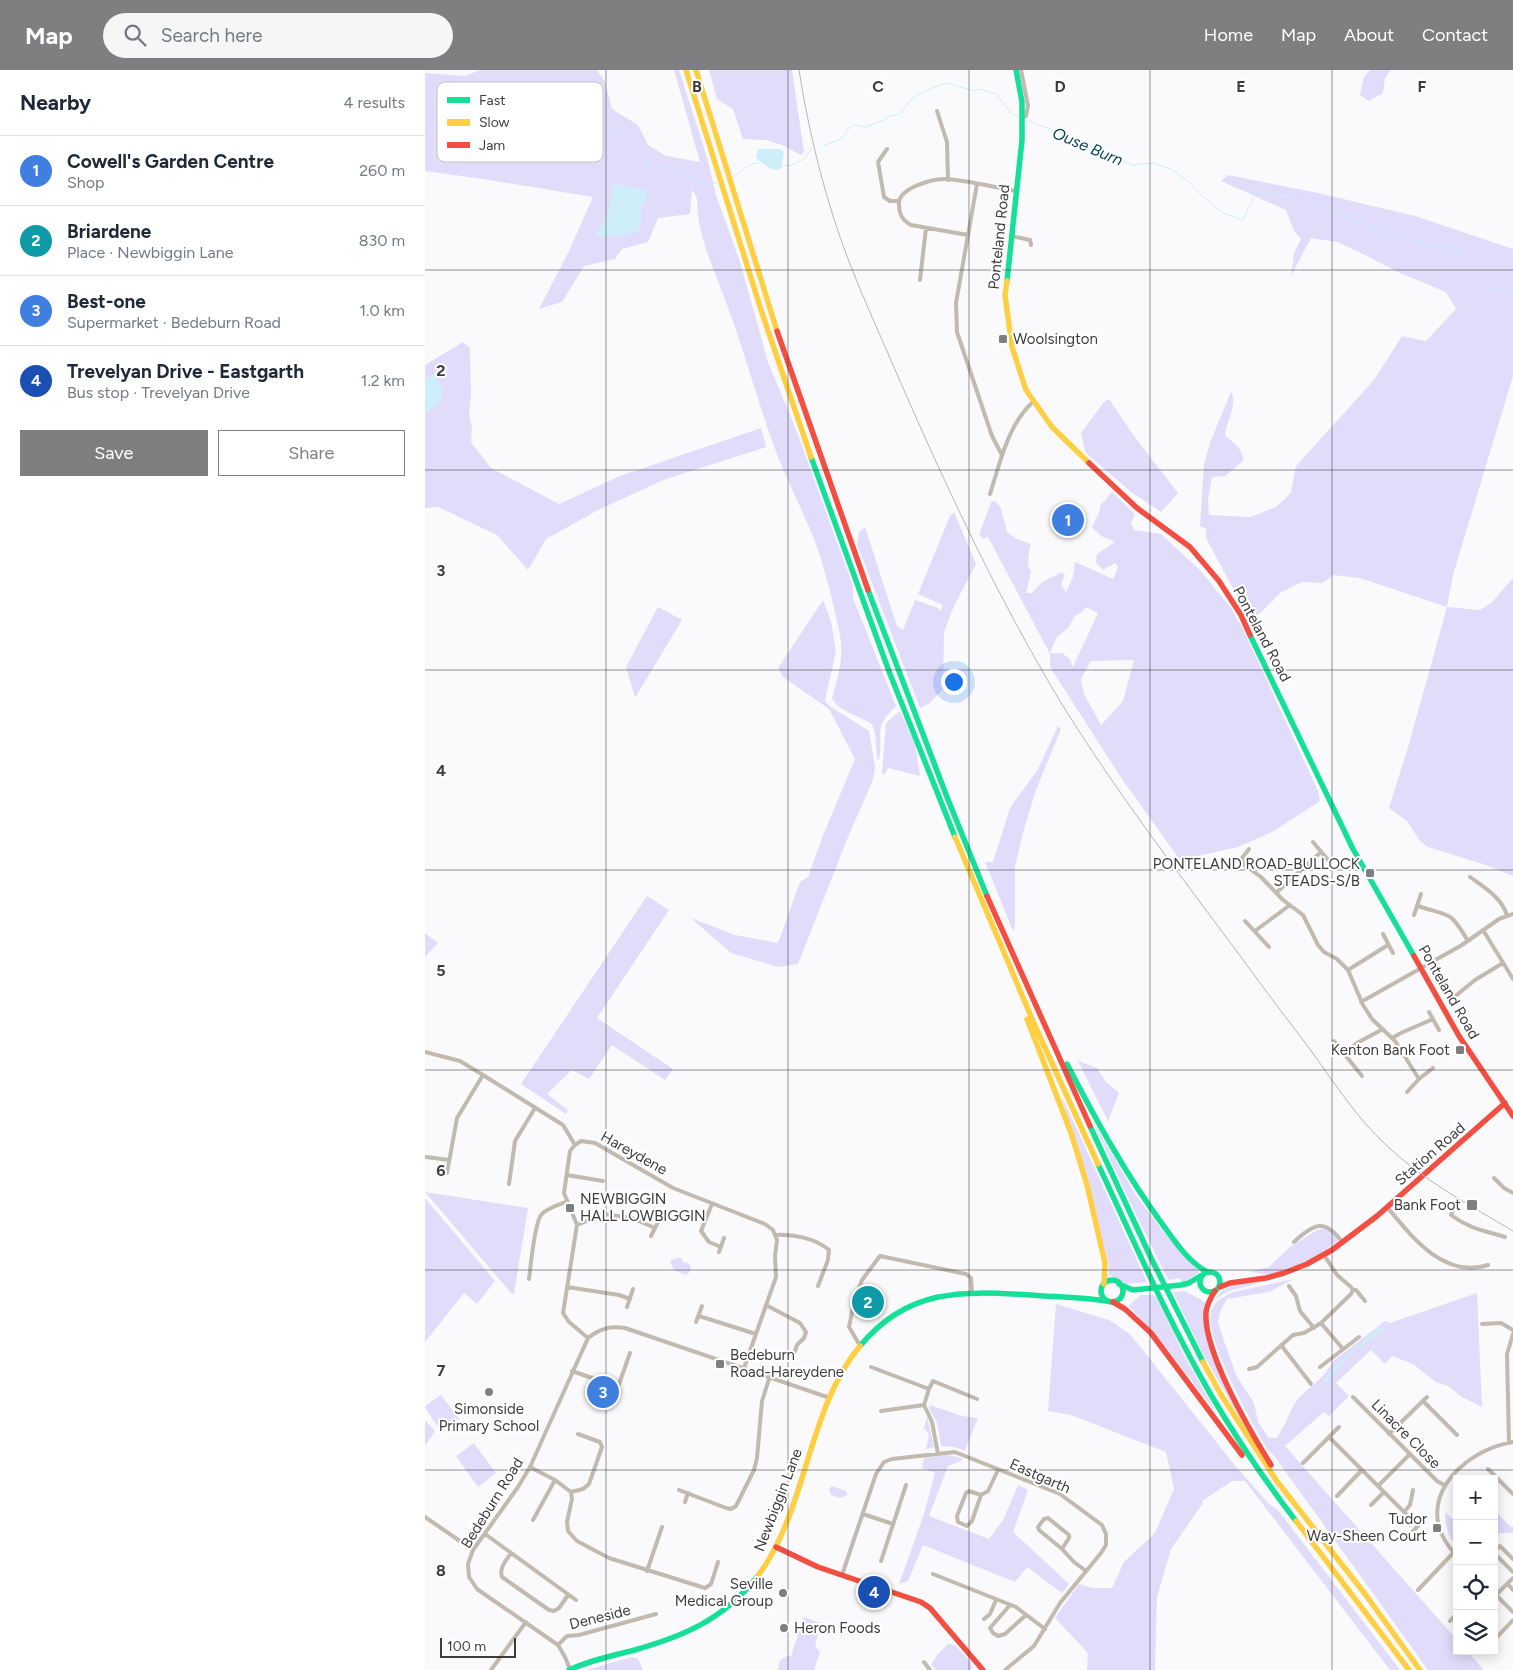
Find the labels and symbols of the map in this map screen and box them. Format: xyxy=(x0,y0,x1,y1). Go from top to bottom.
text: B xyxy=(692,77,702,96)
text: C xyxy=(872,77,884,96)
text: D xyxy=(1054,77,1066,96)
text: E xyxy=(1236,77,1246,96)
text: F xyxy=(1418,77,1427,96)
legend xyxy=(437,82,603,162)
text: Fast xyxy=(479,92,505,109)
text: Slow xyxy=(479,114,510,131)
water label: Ouse Burn xyxy=(1050,123,1126,170)
text: Jam xyxy=(479,137,505,154)
street label: Ponteland Road xyxy=(985,183,1013,291)
place label: Woolsington xyxy=(1013,330,1098,348)
marker: Woolsington xyxy=(997,333,1009,345)
text: 2 xyxy=(436,361,446,380)
pin: 1 xyxy=(1052,501,1084,539)
text: 3 xyxy=(437,561,446,580)
street label: Ponteland Road xyxy=(1229,583,1295,685)
your location xyxy=(941,669,967,695)
text: 4 xyxy=(436,761,446,780)
place label: PONTELAND ROAD-BULLOCK STEADS-S/B xyxy=(1153,855,1361,890)
marker: PONTELAND ROAD-BULLOCK STEADS-S/B xyxy=(1364,867,1376,879)
street label: Ponteland Road xyxy=(1415,942,1483,1042)
text: 5 xyxy=(436,961,446,980)
place label: Kenton Bank Foot xyxy=(1331,1041,1450,1059)
marker: Kenton Bank Foot xyxy=(1454,1044,1466,1056)
street label: Station Road xyxy=(1391,1119,1469,1189)
street label: Hareydene xyxy=(598,1127,670,1179)
text: 6 xyxy=(436,1161,446,1180)
place label: NEWBIGGIN HALL LOWBIGGIN xyxy=(580,1190,706,1225)
place label: Bank Foot xyxy=(1394,1196,1461,1214)
marker: Bank Foot xyxy=(1465,1198,1479,1212)
marker: NEWBIGGIN HALL LOWBIGGIN xyxy=(564,1202,576,1214)
pin: 2 xyxy=(852,1283,884,1321)
place label: Bedeburn Road-Hareydene xyxy=(730,1346,844,1381)
marker: Bedeburn Road-Hareydene xyxy=(714,1358,726,1370)
text: 7 xyxy=(437,1361,446,1380)
pin: 3 xyxy=(587,1373,619,1411)
marker: Simonside Primary School xyxy=(483,1386,495,1398)
street label: Linacre Close xyxy=(1368,1396,1444,1472)
place label: Simonside Primary School xyxy=(439,1400,539,1435)
street label: Newbiggin Lane xyxy=(750,1446,806,1554)
street label: Bedeburn Road xyxy=(457,1454,527,1552)
street label: Eastgarth xyxy=(1007,1455,1073,1497)
place label: Tudor Way-Sheen Court xyxy=(1307,1510,1427,1545)
marker: Tudor Way-Sheen Court xyxy=(1431,1522,1443,1534)
text: 8 xyxy=(436,1561,446,1580)
pin: 4 xyxy=(858,1573,890,1611)
place label: Seville Medical Group xyxy=(675,1575,773,1610)
marker: Seville Medical Group xyxy=(777,1587,789,1599)
street label: Deneside xyxy=(567,1601,633,1633)
place label: Heron Foods xyxy=(794,1619,881,1637)
marker: Heron Foods xyxy=(778,1622,790,1634)
scale bar xyxy=(440,1635,516,1658)

